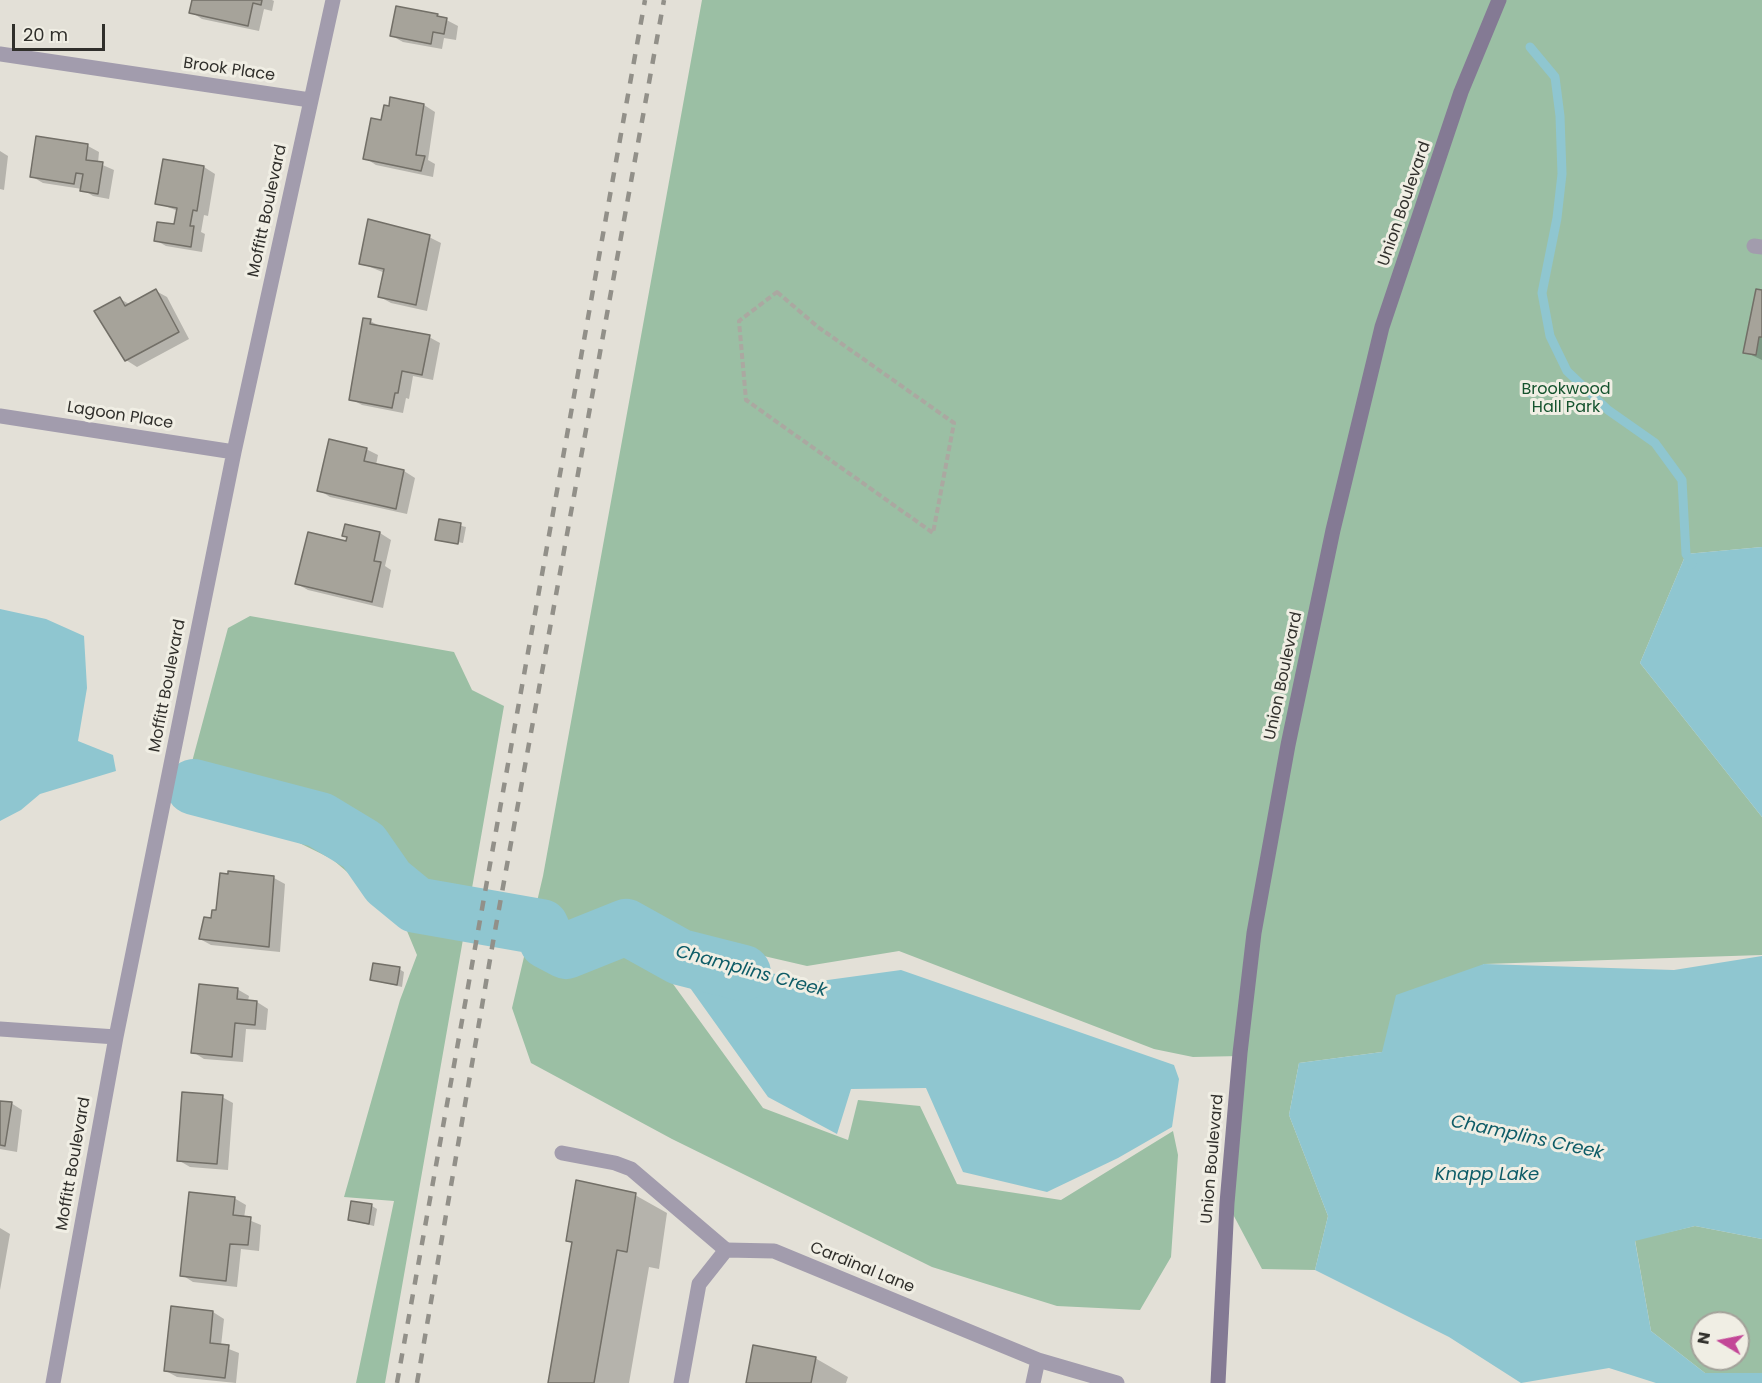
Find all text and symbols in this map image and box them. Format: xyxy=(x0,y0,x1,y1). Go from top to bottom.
scale bar xyxy=(15,12,108,50)
text: 20 m xyxy=(23,22,68,47)
street label: Brook Place xyxy=(182,54,276,86)
street label: Union Boulevard xyxy=(1375,139,1435,269)
street label: Moffitt Boulevard xyxy=(245,143,291,279)
park label: Brookwood Hall Park xyxy=(1522,380,1610,418)
street label: Lagoon Place xyxy=(66,398,174,434)
street label: Union Boulevard xyxy=(1261,610,1307,742)
street label: Moffitt Boulevard xyxy=(146,618,190,754)
water label: Champlins Creek xyxy=(673,941,829,1003)
street label: Union Boulevard xyxy=(1198,1093,1228,1225)
street label: Moffitt Boulevard xyxy=(53,1096,95,1232)
water label: Champlins Creek xyxy=(1449,1111,1605,1165)
water label: Knapp Lake xyxy=(1435,1164,1539,1186)
street label: Cardinal Lane xyxy=(807,1238,917,1298)
north arrow xyxy=(1690,1311,1750,1371)
text: N xyxy=(1691,1330,1716,1346)

